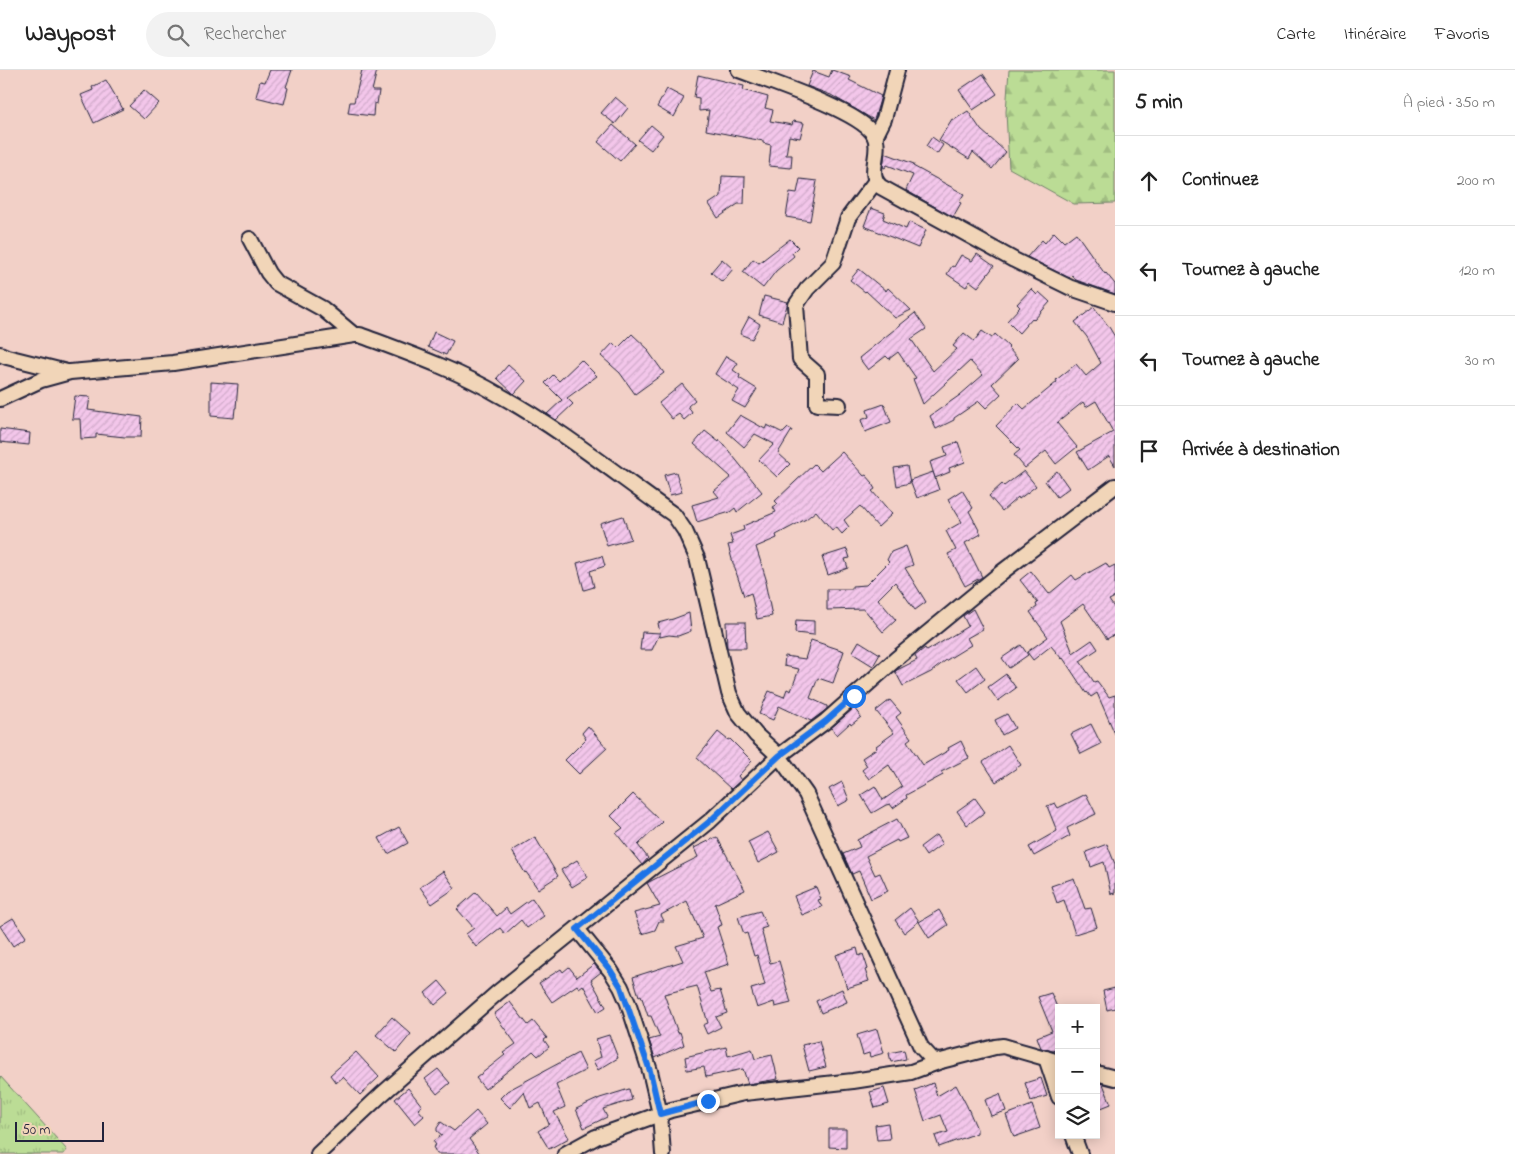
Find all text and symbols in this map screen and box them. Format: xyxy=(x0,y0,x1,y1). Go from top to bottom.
search box xyxy=(146,12,496,57)
text: Waypost xyxy=(25,17,116,52)
icon: search xyxy=(164,21,192,49)
text: Rechercher xyxy=(204,21,286,48)
text: Carte xyxy=(1276,22,1316,48)
text: Itinéraire xyxy=(1344,22,1406,48)
text: Favoris xyxy=(1434,22,1490,48)
text: 5 min xyxy=(1135,88,1183,118)
text: À pied · 350 m xyxy=(1403,91,1495,115)
icon: ahead xyxy=(1135,167,1163,195)
text: Continuez xyxy=(1182,167,1258,194)
text: 200 m xyxy=(1457,169,1495,193)
icon: left xyxy=(1135,257,1163,285)
text: Tournez à gauche xyxy=(1182,257,1319,284)
text: 120 m xyxy=(1459,259,1495,283)
icon: left xyxy=(1135,347,1163,375)
text: Tournez à gauche xyxy=(1182,347,1319,374)
text: 30 m xyxy=(1465,349,1495,373)
icon: arrive xyxy=(1135,437,1163,465)
text: Arrivée à destination xyxy=(1182,437,1340,464)
route start xyxy=(843,685,866,708)
map controls xyxy=(1055,1004,1100,1139)
button: + xyxy=(1055,1004,1100,1049)
button: − xyxy=(1055,1049,1100,1094)
route end xyxy=(697,1090,720,1113)
button: layers xyxy=(1055,1094,1100,1139)
scale bar xyxy=(15,1119,104,1142)
text: 50 m xyxy=(22,1120,50,1141)

